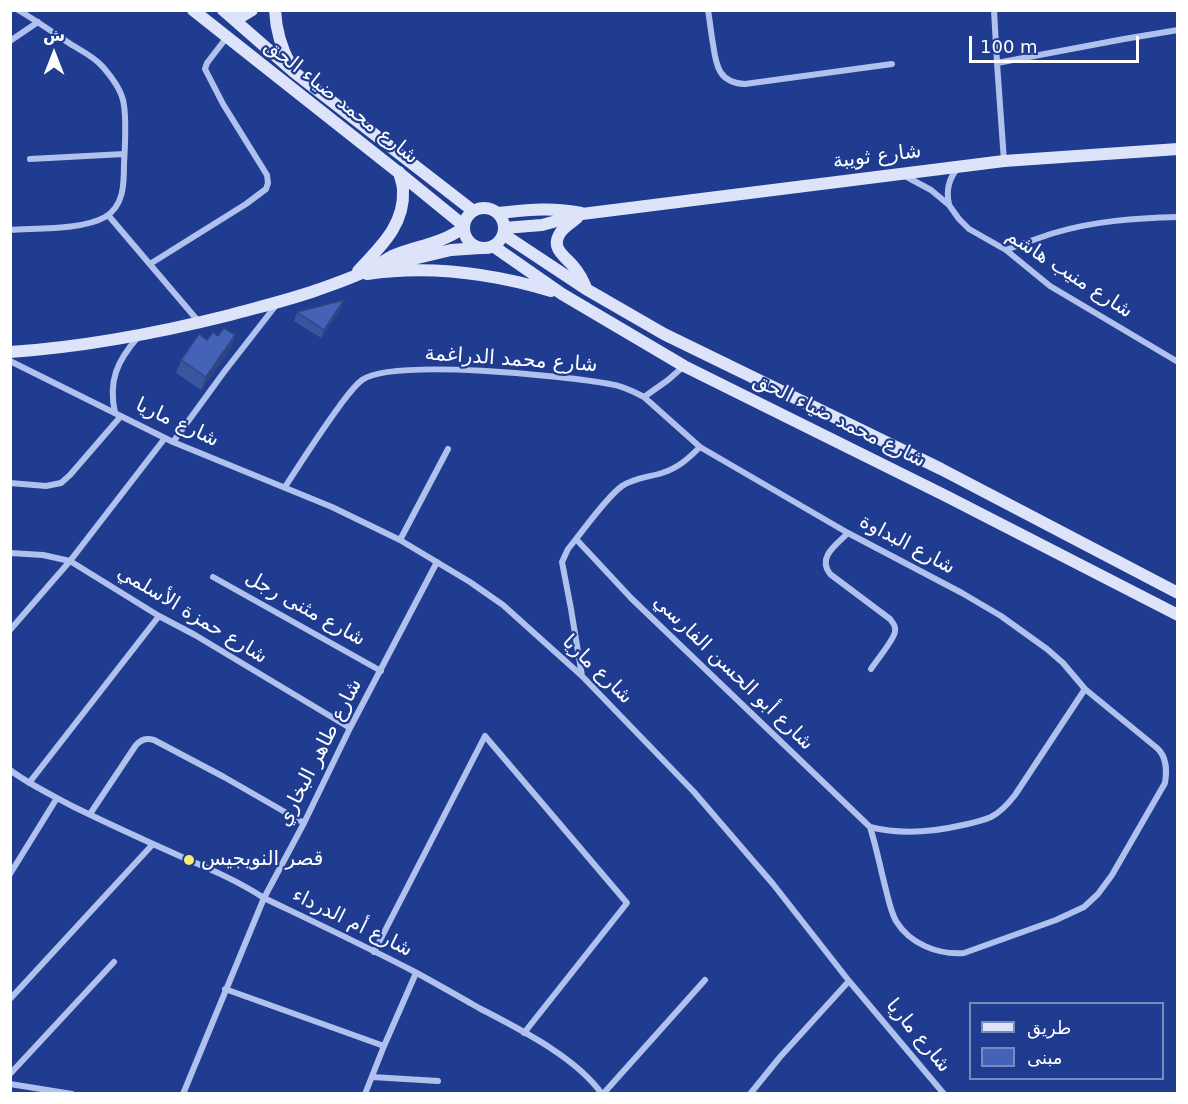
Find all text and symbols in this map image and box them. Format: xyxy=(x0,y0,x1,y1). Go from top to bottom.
north arrow xyxy=(24,24,84,84)
scale bar xyxy=(972,24,1142,62)
text: ش xyxy=(43,26,65,45)
street label: شارع محمد ضياء الحق xyxy=(259,34,423,170)
text: 100 m xyxy=(980,36,1038,57)
street label: شارع ثويبة xyxy=(831,140,923,174)
street label: شارع منيب هاشم xyxy=(1001,224,1137,324)
street label: شارع محمد الدراغمة xyxy=(424,342,598,378)
street label: شارع محمد ضياء الحق xyxy=(749,369,929,473)
street label: شارع ماريا xyxy=(132,393,222,453)
street label: شارع البداوة xyxy=(855,510,959,580)
street label: شارع حمزة الأسلمي xyxy=(112,561,272,669)
street label: شارع مثنى رجل xyxy=(241,566,369,652)
street label: شارع أبو الحسن الفارسي xyxy=(648,590,818,756)
street label: شارع ماريا xyxy=(557,630,637,710)
street label: شارع طاهر البخاري xyxy=(272,675,368,831)
place label: قصر النويجيس xyxy=(201,848,323,872)
marker: قصر النويجيس xyxy=(182,853,196,867)
street label: شارع أم الدرداء xyxy=(288,884,416,962)
street label: شارع ماريا xyxy=(880,994,956,1078)
legend xyxy=(969,1002,1164,1080)
text: طريق xyxy=(1027,1017,1071,1038)
text: مبنى xyxy=(1027,1047,1063,1068)

